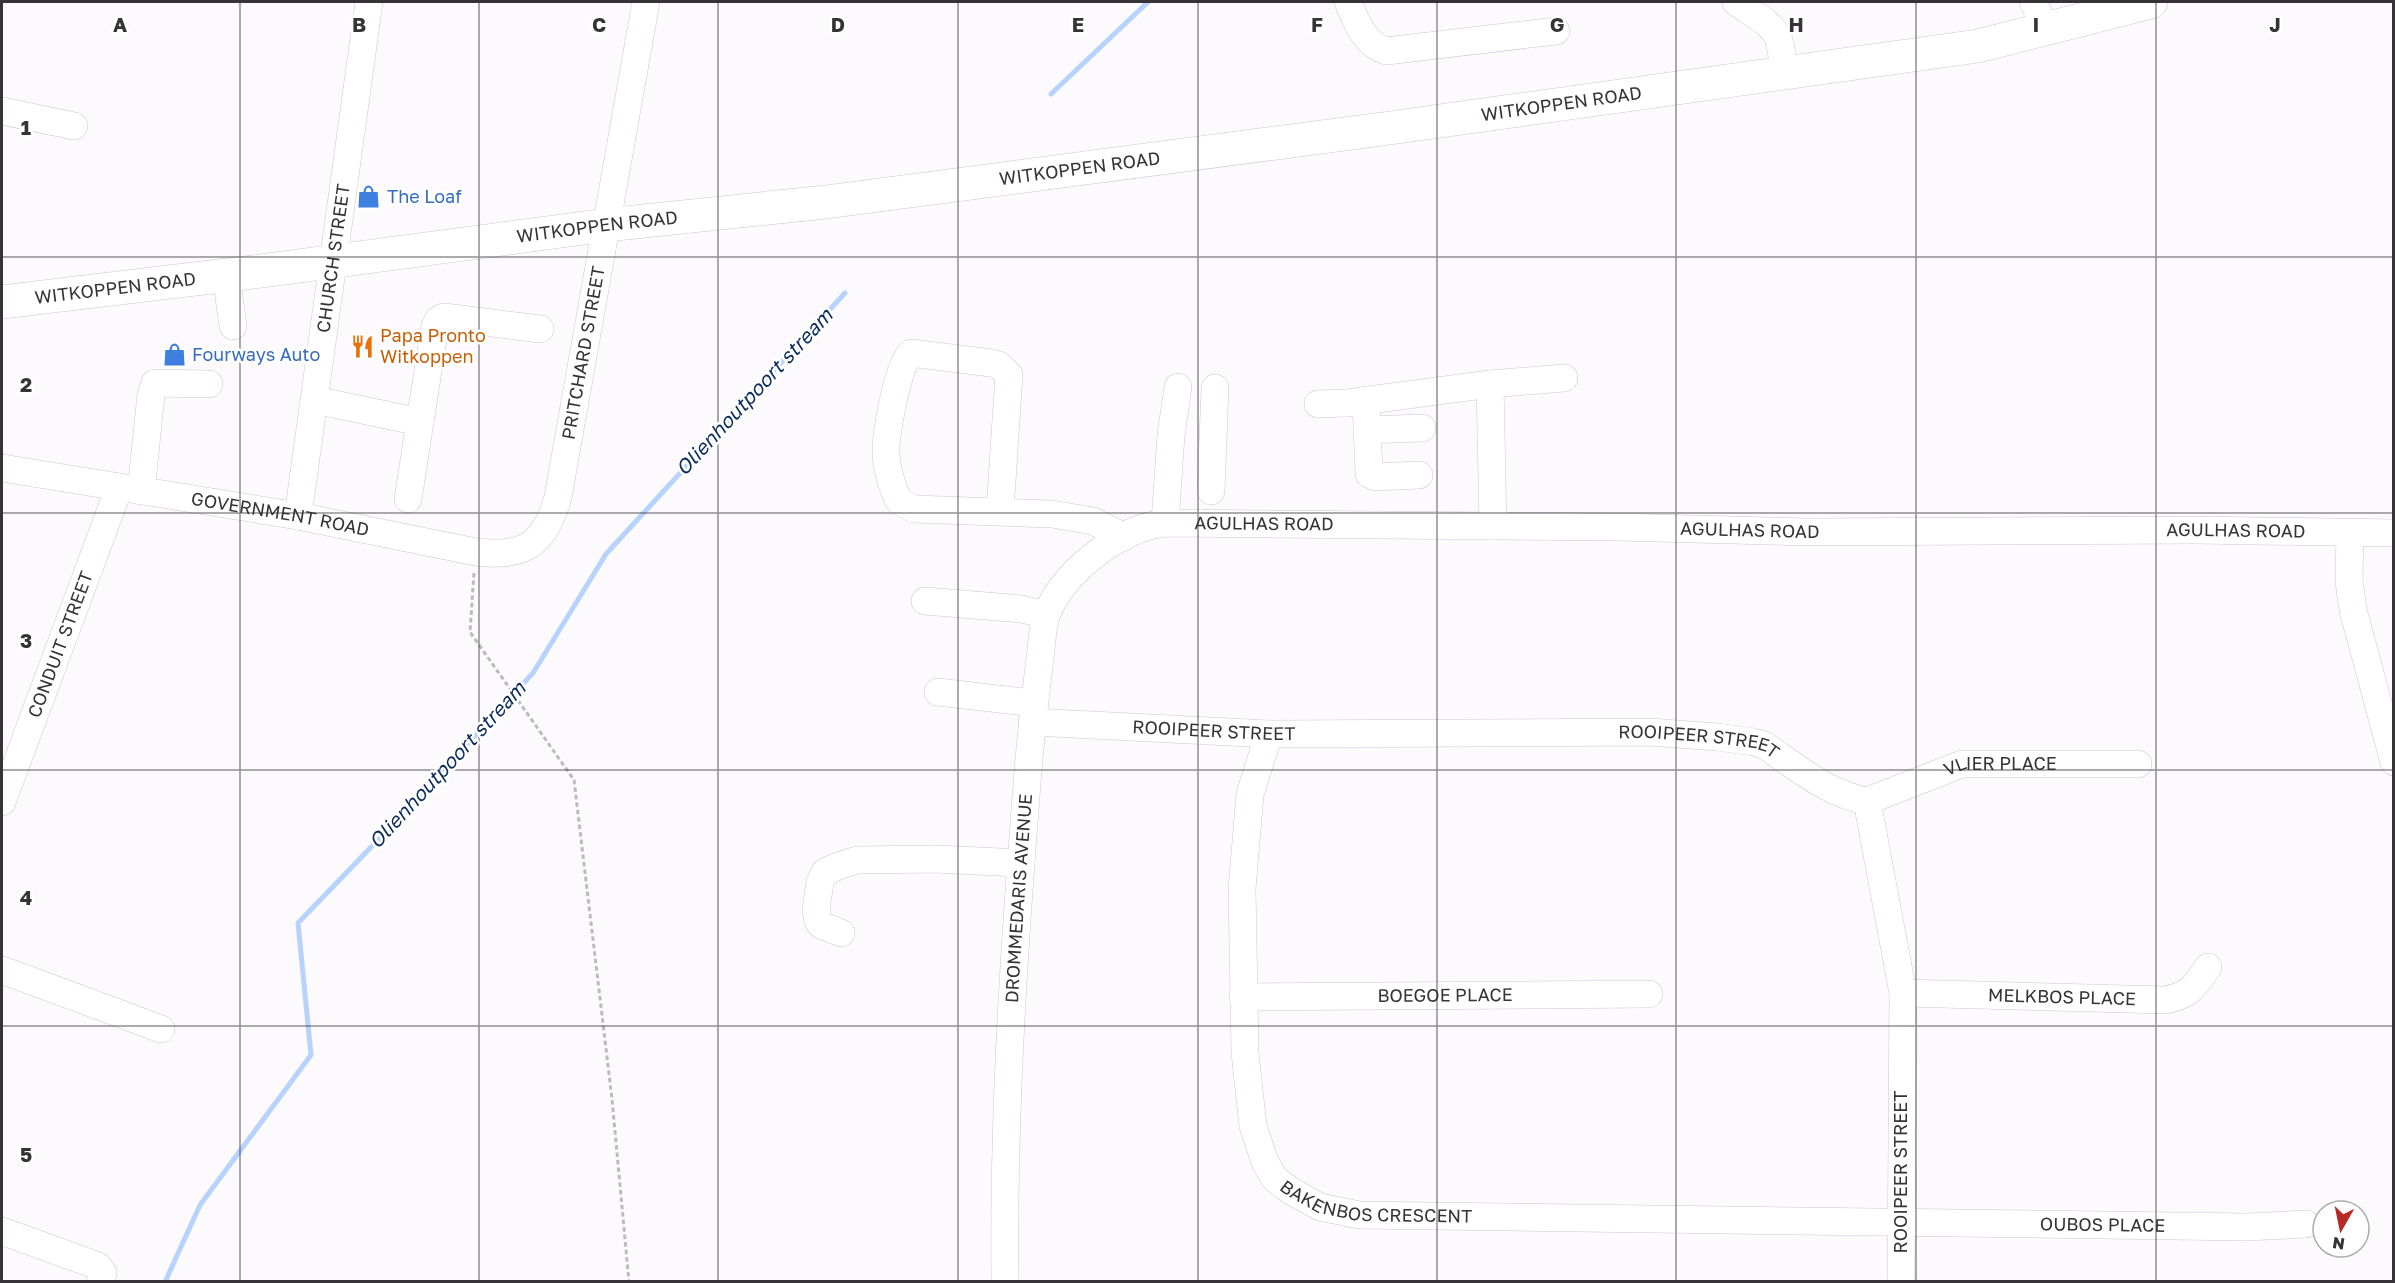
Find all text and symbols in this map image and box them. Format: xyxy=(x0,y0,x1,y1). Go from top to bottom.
text: A xyxy=(113,12,127,36)
text: B xyxy=(352,12,366,36)
text: C xyxy=(592,12,606,36)
text: D xyxy=(831,12,845,36)
text: E xyxy=(1072,12,1084,36)
text: F xyxy=(1311,12,1323,36)
text: G xyxy=(1550,12,1564,36)
text: H xyxy=(1788,12,1804,36)
text: I xyxy=(2033,12,2039,36)
text: J xyxy=(2269,12,2281,36)
street label: WITKOPPEN ROAD xyxy=(1479,81,1643,125)
text: 1 xyxy=(21,115,31,139)
street label: WITKOPPEN ROAD xyxy=(998,146,1161,189)
street label: CHURCH STREET xyxy=(311,183,354,334)
shop icon: The Loaf xyxy=(356,184,382,210)
place label: The Loaf xyxy=(387,185,462,207)
street label: WITKOPPEN ROAD xyxy=(515,206,679,247)
street label: PRITCHARD STREET xyxy=(556,264,609,441)
street label: WITKOPPEN ROAD xyxy=(33,267,197,308)
water label: Olienhoutpoort stream xyxy=(670,302,838,480)
place label: Papa Pronto Witkoppen xyxy=(380,324,486,367)
restaurant icon: Papa Pronto Witkoppen xyxy=(349,333,375,359)
shop icon: Fourways Auto xyxy=(161,342,187,368)
place label: Fourways Auto xyxy=(192,343,320,365)
text: 2 xyxy=(20,372,32,396)
street label: GOVERNMENT ROAD xyxy=(190,487,371,540)
street label: AGULHAS ROAD xyxy=(1194,511,1334,534)
street label: AGULHAS ROAD xyxy=(1680,517,1820,542)
street label: AGULHAS ROAD xyxy=(2166,518,2306,542)
street label: CONDUIT STREET xyxy=(22,568,97,720)
text: 3 xyxy=(20,628,32,652)
water label: Olienhoutpoort stream xyxy=(363,675,531,853)
street label: ROOIPEER STREET xyxy=(1132,715,1295,744)
street label: ROOIPEER STREET xyxy=(1618,720,1784,762)
street label: VLIER PLACE xyxy=(1940,751,2057,780)
street label: DROMMEDARIS AVENUE xyxy=(1000,793,1036,1004)
text: 4 xyxy=(20,885,32,909)
street label: BOEGOE PLACE xyxy=(1377,983,1513,1006)
street label: MELKBOS PLACE xyxy=(1988,983,2136,1009)
street label: ROOIPEER STREET xyxy=(1889,1090,1911,1254)
text: 5 xyxy=(20,1142,32,1166)
street label: BAKENBOS CRESCENT xyxy=(1276,1175,1472,1227)
north arrow xyxy=(2311,1199,2371,1259)
street label: OUBOS PLACE xyxy=(2040,1212,2165,1236)
text: N xyxy=(2331,1233,2346,1255)

